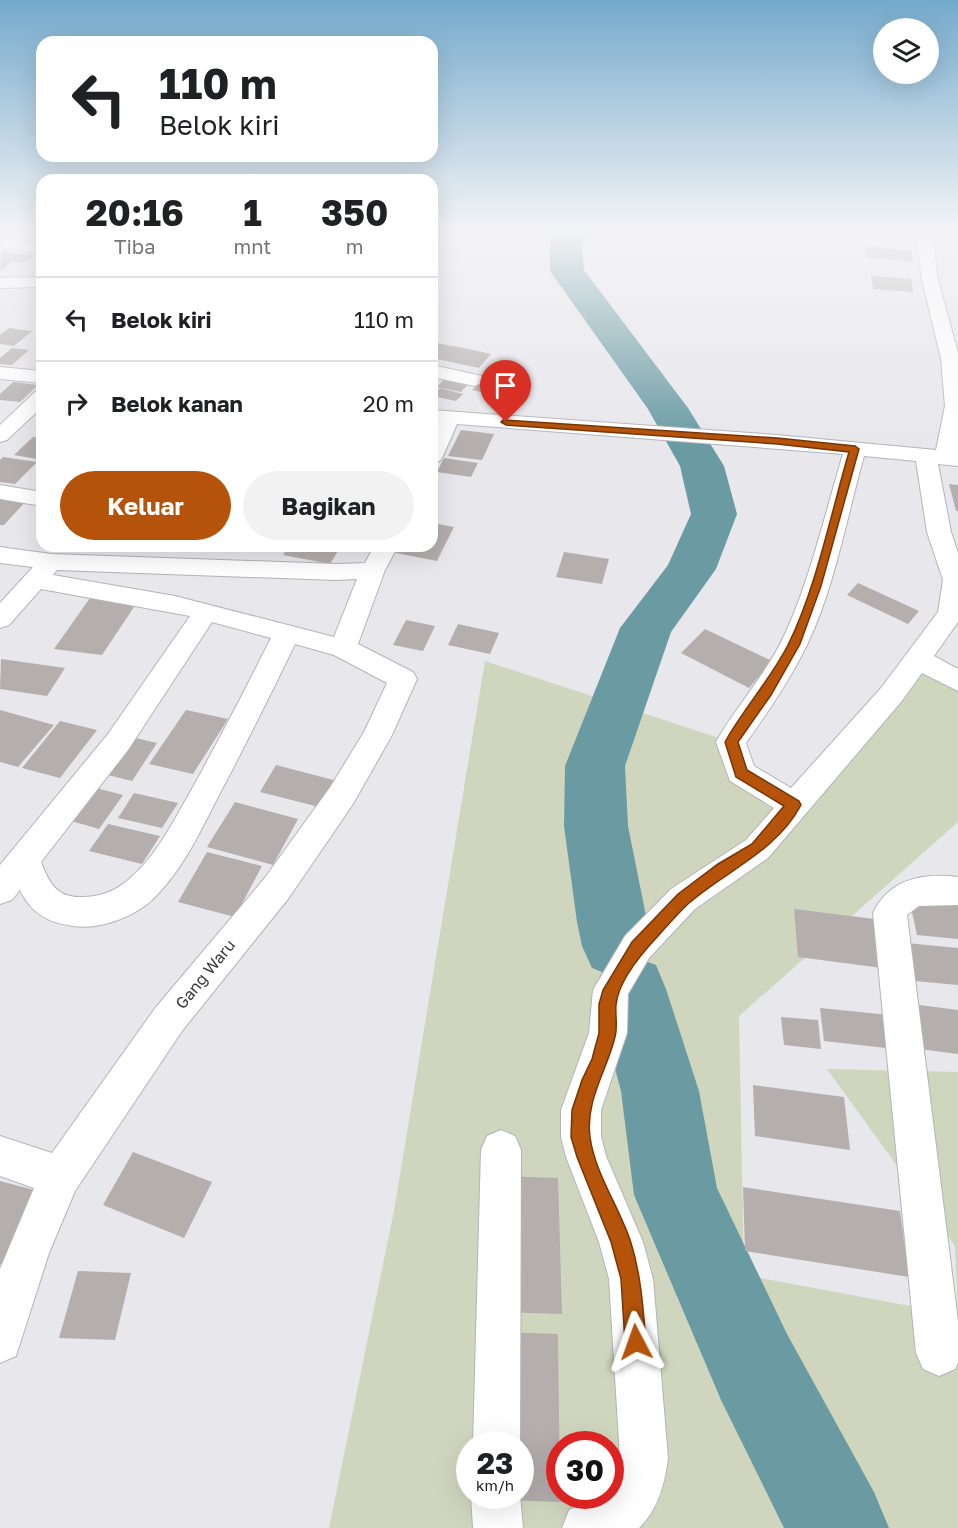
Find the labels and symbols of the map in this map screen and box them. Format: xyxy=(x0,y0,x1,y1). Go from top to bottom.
pin xyxy=(480,360,531,422)
street label: Gang Waru xyxy=(171,935,239,1013)
position arrow xyxy=(604,1310,668,1374)
speed limit sign: 30 xyxy=(546,1431,624,1509)

